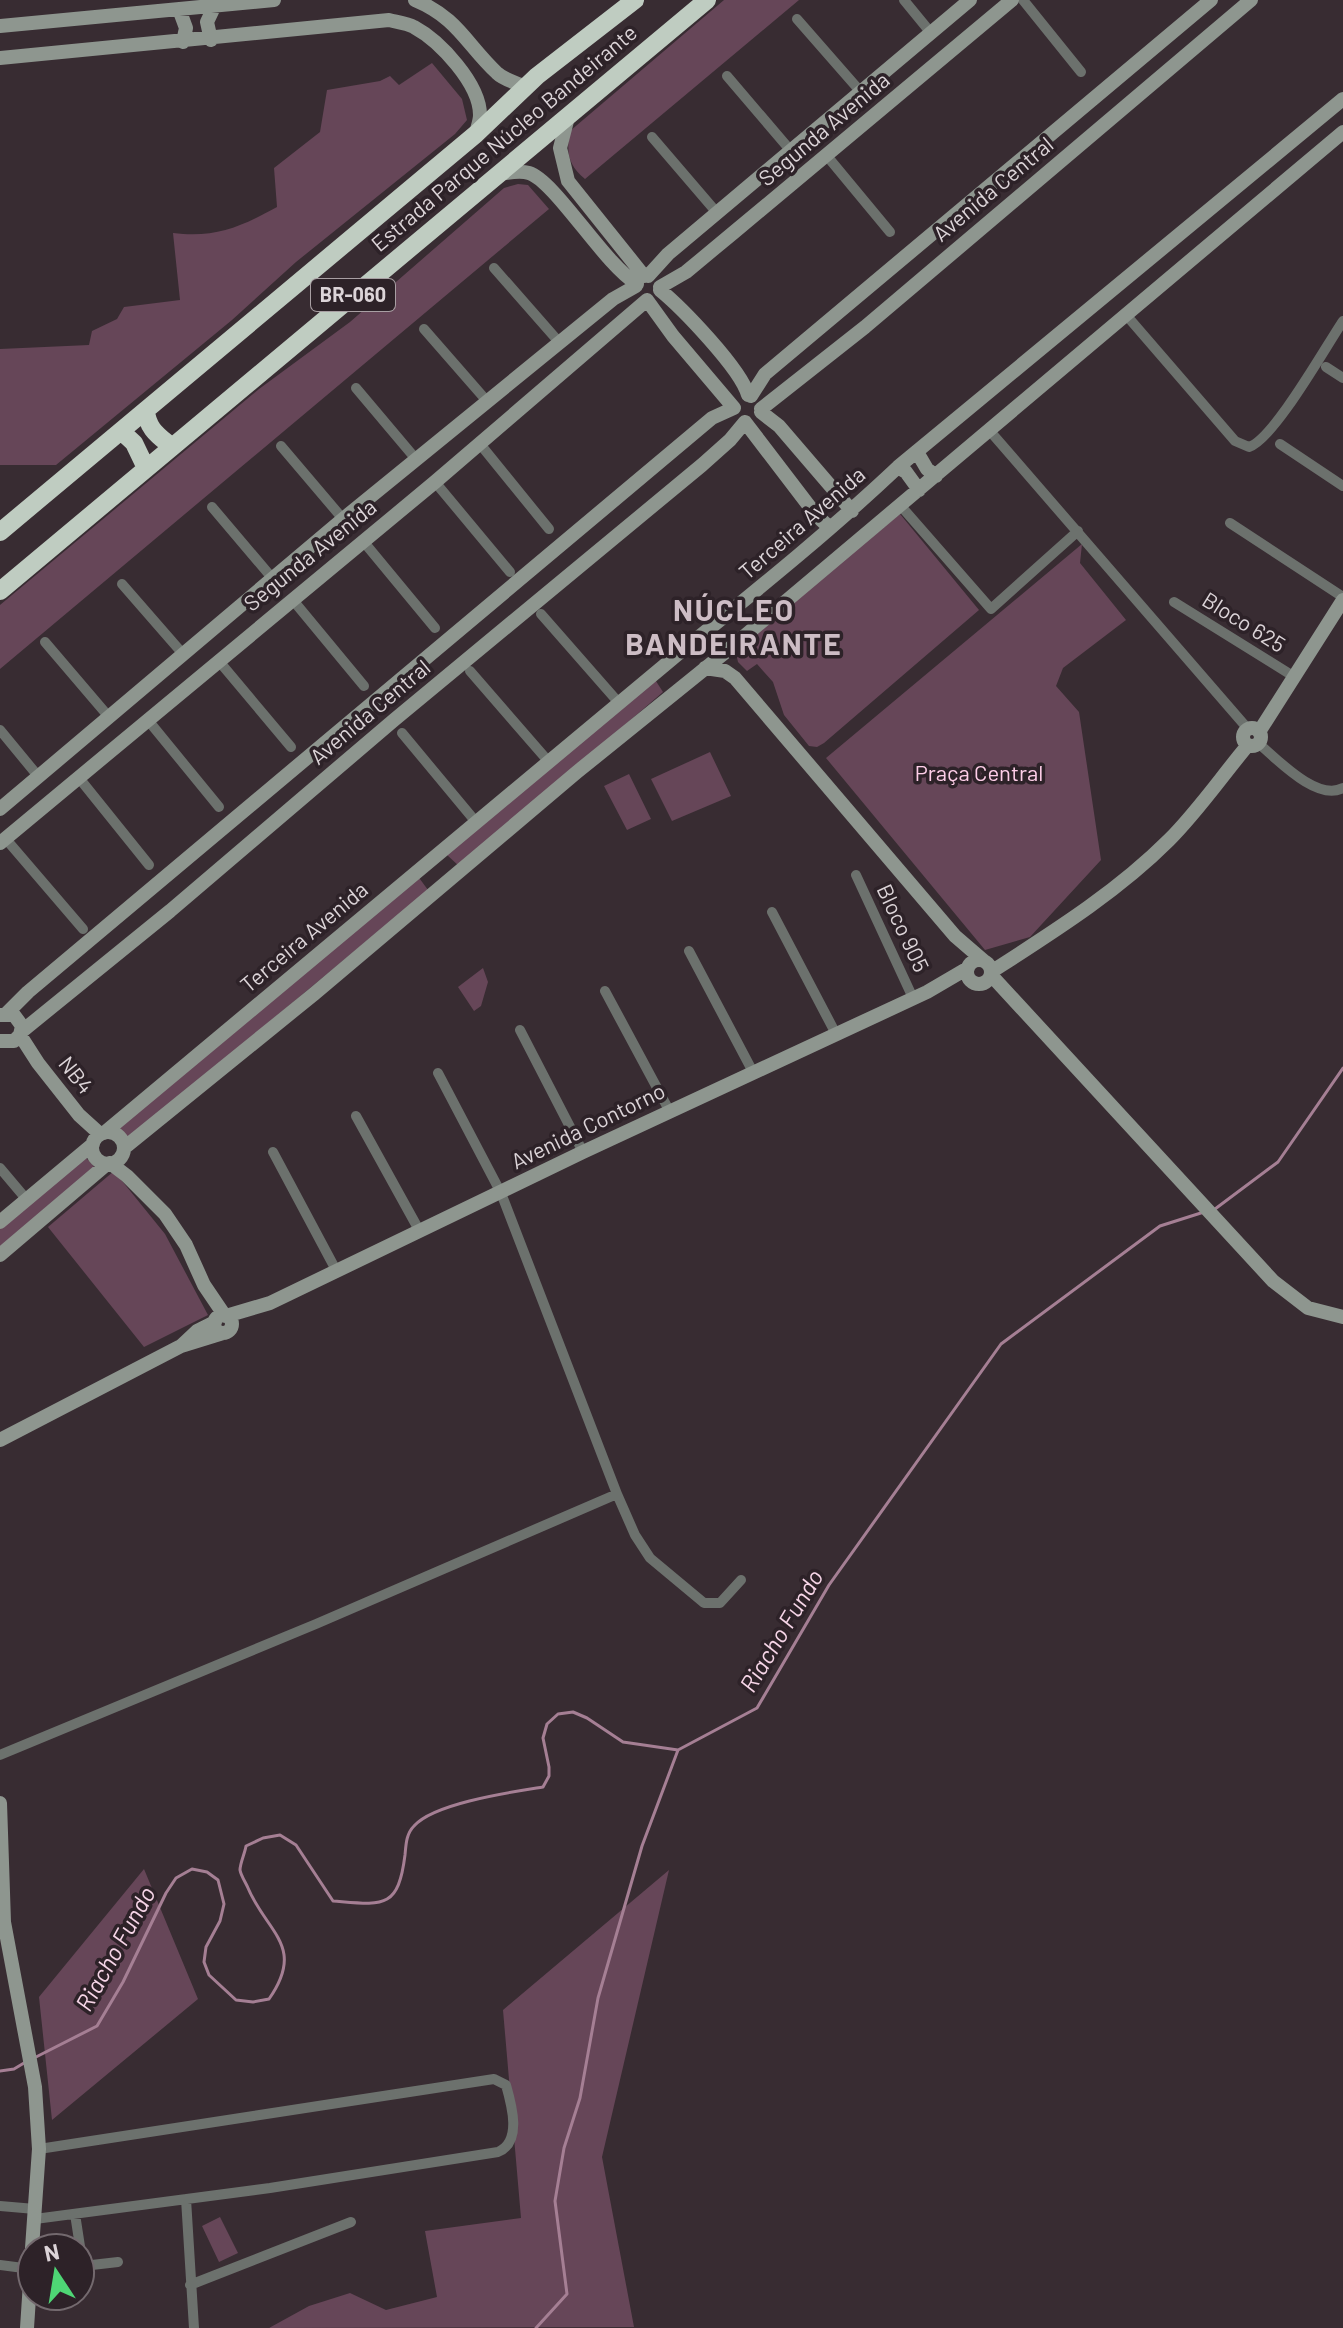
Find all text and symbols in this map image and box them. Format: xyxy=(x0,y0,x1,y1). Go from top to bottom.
street label: Estrada Parque Núcleo Bandeirante xyxy=(365,18,641,256)
street label: Segunda Avenida xyxy=(753,66,894,191)
street label: Avenida Central xyxy=(927,130,1058,246)
road number: BR-060 xyxy=(311,279,395,311)
street label: Terceira Avenida xyxy=(733,461,870,584)
street label: Segunda Avenida xyxy=(238,493,381,616)
street label: Bloco 625 xyxy=(1198,585,1291,657)
district label: NÚCLEO BANDEIRANTE xyxy=(625,591,843,661)
street label: Avenida Central xyxy=(304,653,435,769)
park label: Praça Central xyxy=(915,759,1043,785)
street label: Terceira Avenida xyxy=(234,875,372,997)
street label: Bloco 905 xyxy=(872,880,936,976)
street label: NB4 xyxy=(54,1050,99,1098)
street label: Avenida Contorno xyxy=(506,1077,669,1174)
water label: Riacho Fundo xyxy=(733,1564,829,1697)
water label: Riacho Fundo xyxy=(69,1881,161,2016)
north arrow xyxy=(16,2232,96,2312)
text: N xyxy=(42,2237,61,2266)

